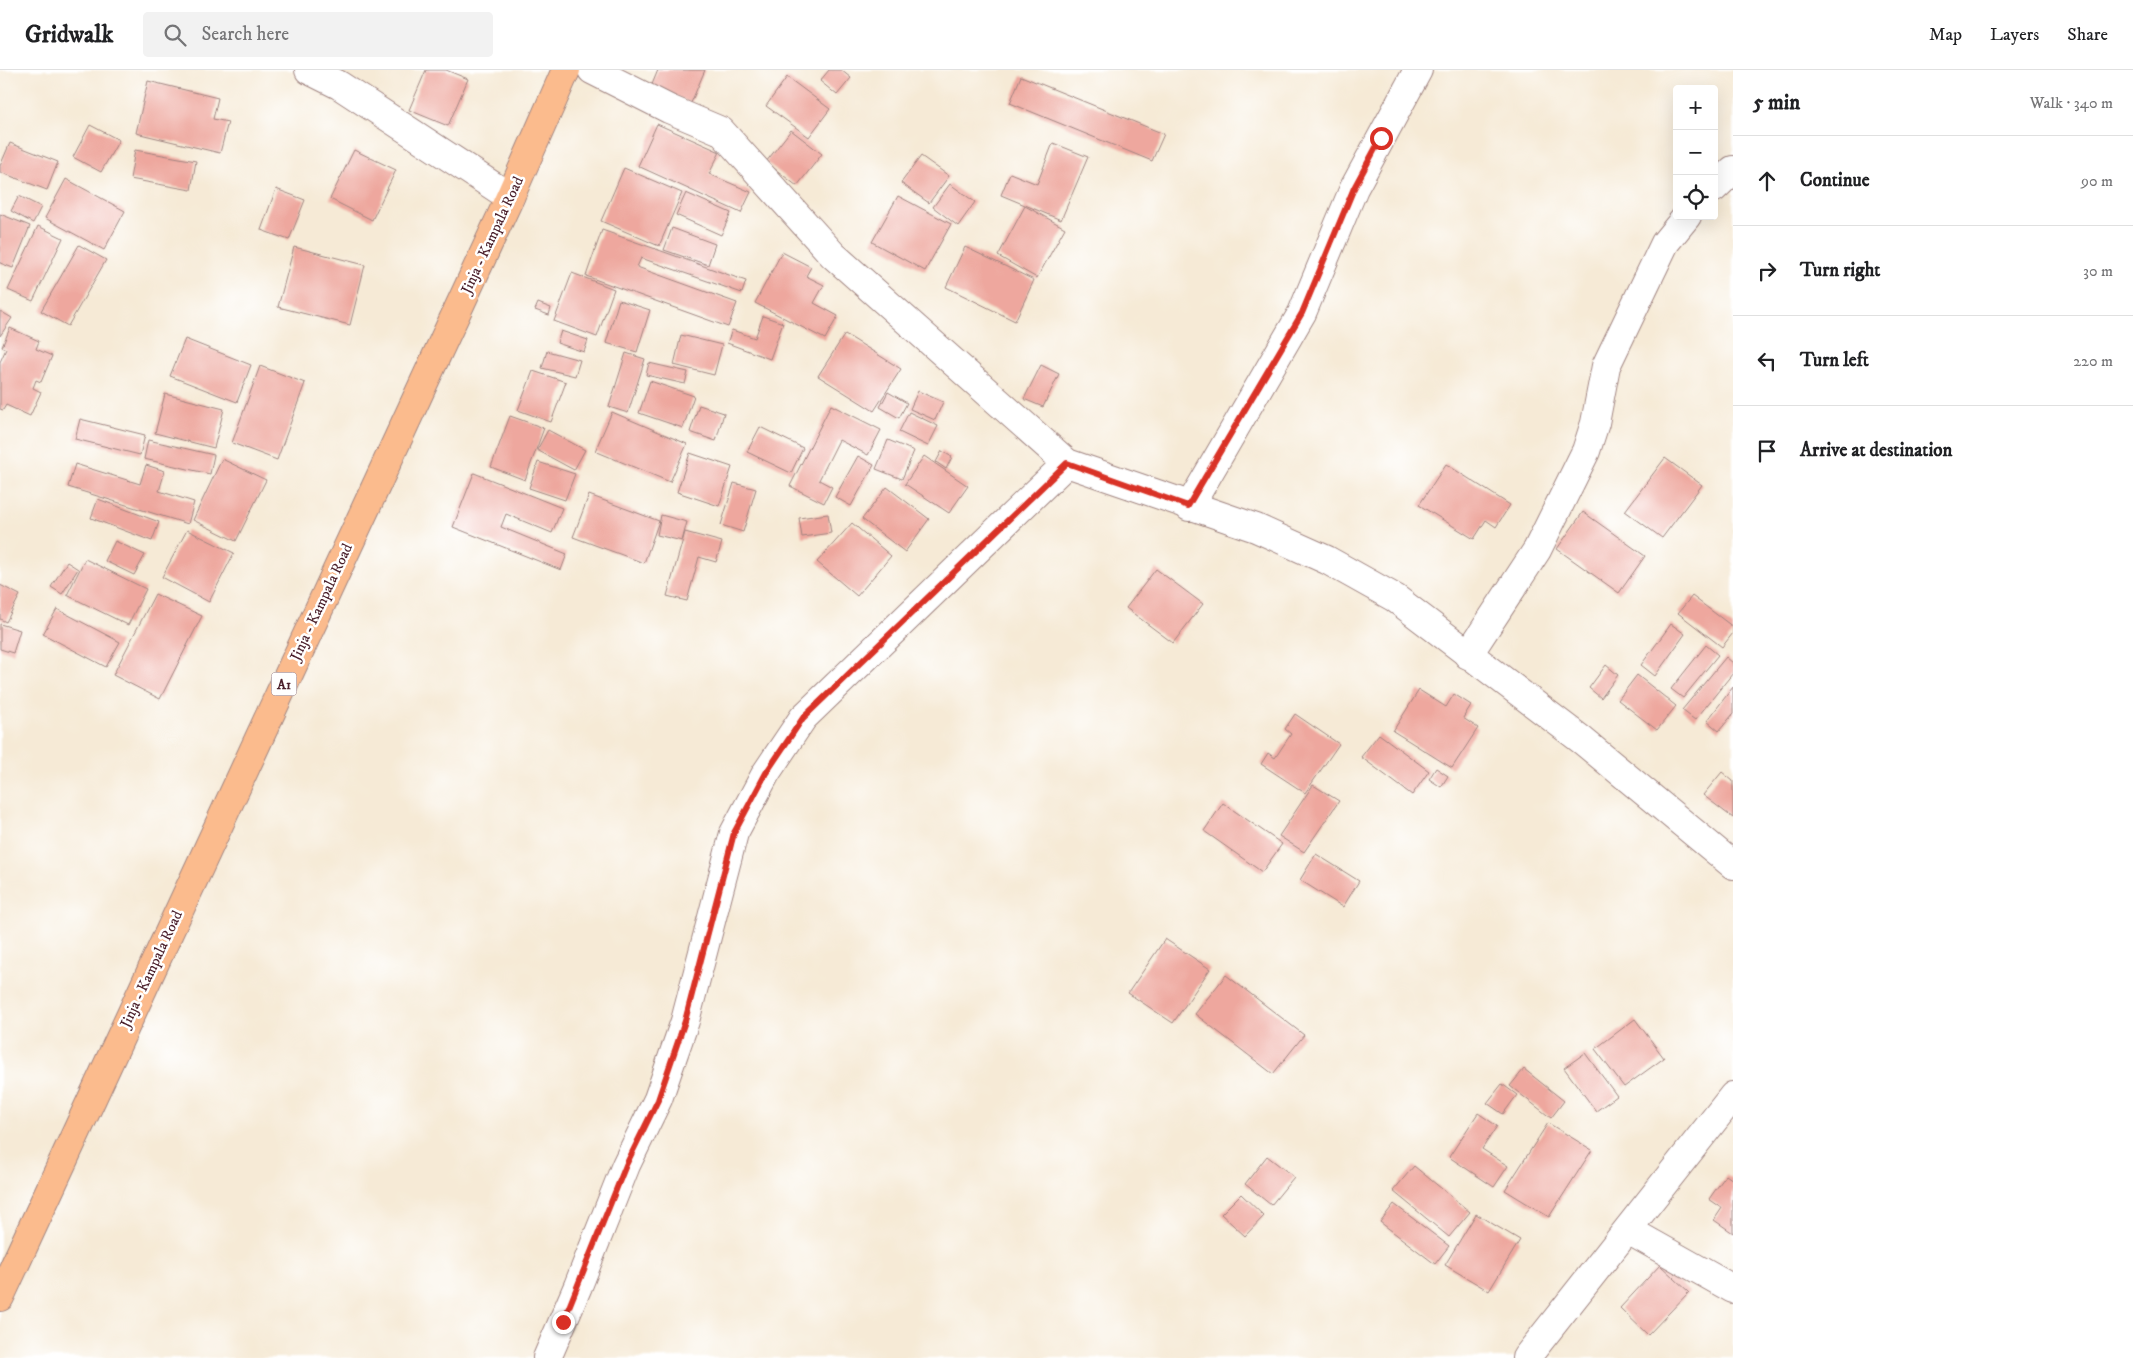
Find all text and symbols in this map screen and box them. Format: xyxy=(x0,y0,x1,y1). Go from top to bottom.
search box xyxy=(143,12,493,57)
text: Gridwalk xyxy=(25,20,113,50)
icon: search xyxy=(161,21,189,49)
text: Search here xyxy=(201,23,289,46)
text: Map xyxy=(1929,24,1962,46)
text: Layers xyxy=(1990,24,2039,46)
text: Share xyxy=(2067,24,2108,46)
map controls xyxy=(1673,85,1718,220)
button: + xyxy=(1673,85,1718,130)
text: 5 min xyxy=(1753,90,1800,116)
text: Walk · 340 m xyxy=(2030,93,2113,113)
route start xyxy=(1370,127,1393,150)
button: − xyxy=(1673,130,1718,175)
icon: ahead xyxy=(1753,167,1781,195)
text: Continue xyxy=(1800,169,1870,192)
text: 90 m xyxy=(2081,171,2113,191)
street label: Jinja - Kampala Road xyxy=(456,173,528,299)
button: locate xyxy=(1673,175,1718,220)
icon: right xyxy=(1753,257,1781,285)
text: Turn right xyxy=(1800,259,1880,282)
text: 30 m xyxy=(2083,261,2113,281)
icon: left xyxy=(1753,347,1781,375)
text: Turn left xyxy=(1800,349,1869,372)
text: 220 m xyxy=(2073,351,2113,371)
icon: arrive xyxy=(1753,437,1781,465)
text: Arrive at destination xyxy=(1800,439,1952,462)
street label: Jinja - Kampala Road xyxy=(285,540,357,666)
road number: A1 xyxy=(272,672,296,696)
street label: Jinja - Kampala Road xyxy=(115,907,187,1033)
route end xyxy=(552,1311,575,1334)

